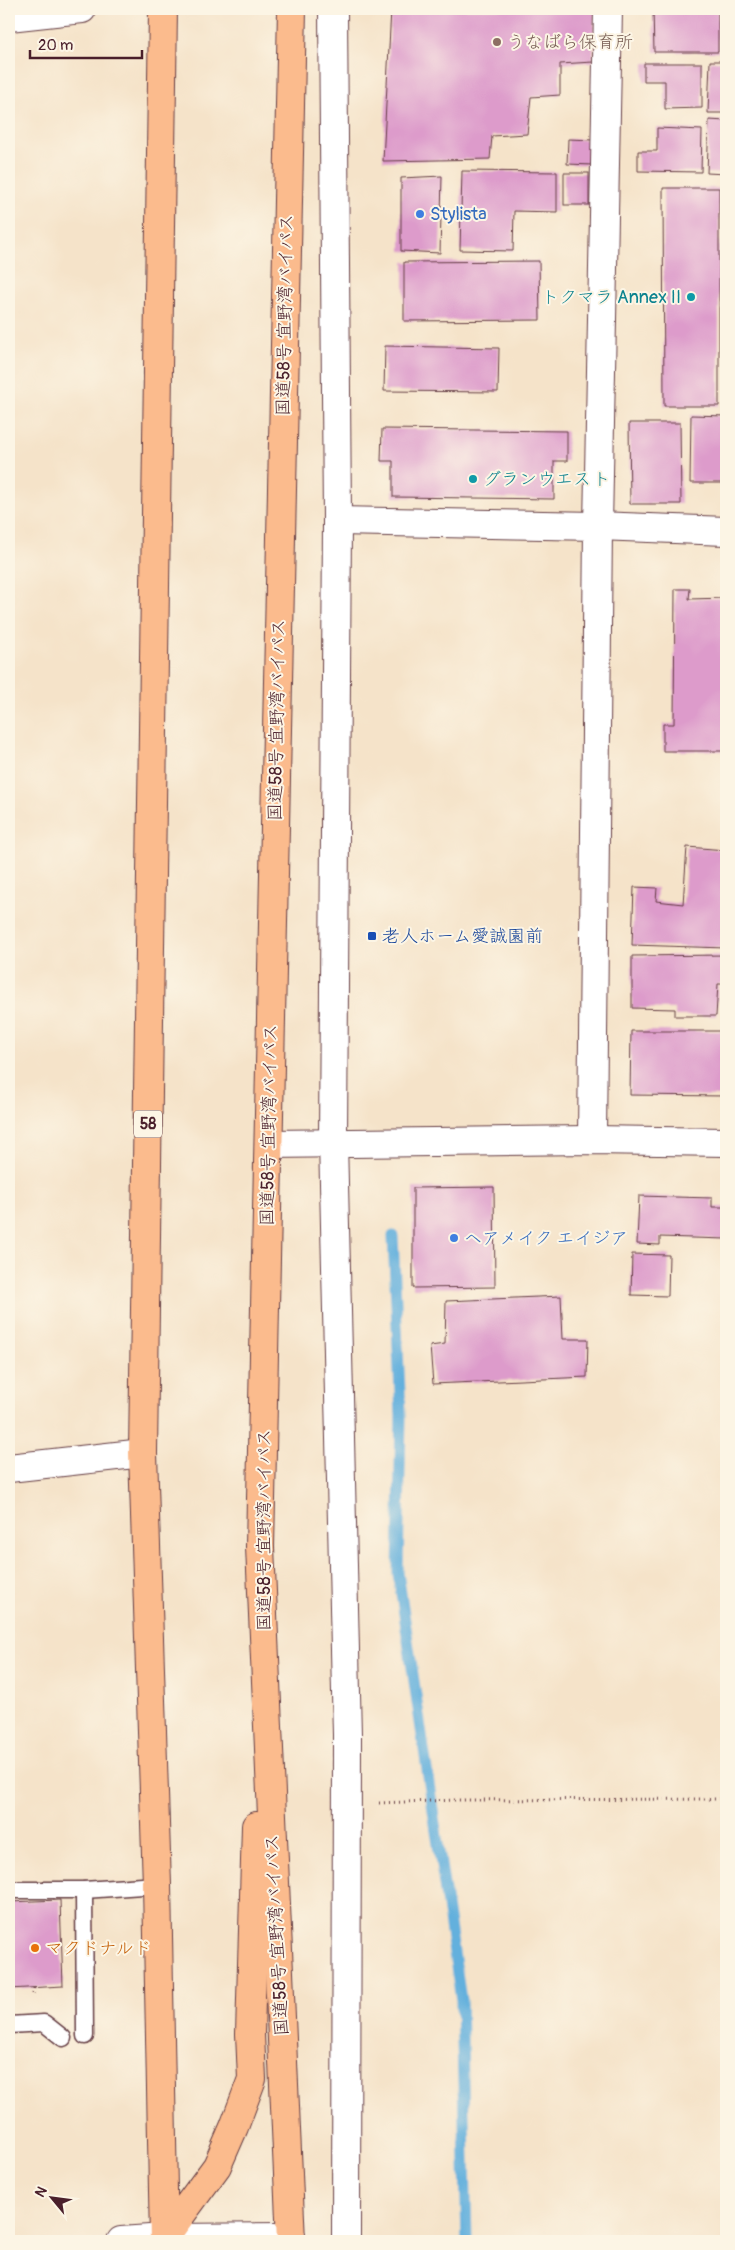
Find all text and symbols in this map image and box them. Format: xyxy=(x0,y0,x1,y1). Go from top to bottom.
scale bar xyxy=(30,28,142,60)
place label: うなばら保育所 xyxy=(507,31,633,54)
text: 20 m xyxy=(38,36,73,55)
marker: うなばら保育所 xyxy=(491,36,503,48)
place label: Stylista xyxy=(430,203,487,226)
marker: Stylista xyxy=(414,208,426,220)
street label: 国道58号 宜野湾バイパス xyxy=(272,214,298,416)
place label: トクマラ Annex II xyxy=(541,286,681,309)
marker: トクマラ Annex II xyxy=(685,291,697,303)
place label: グランウエスト xyxy=(483,468,610,491)
marker: グランウエスト xyxy=(467,473,479,485)
street label: 国道58号 宜野湾バイパス xyxy=(264,619,290,821)
place label: 老人ホーム愛誠園前 xyxy=(382,925,543,948)
marker: 老人ホーム愛誠園前 xyxy=(366,930,378,942)
street label: 国道58号 宜野湾バイパス xyxy=(256,1024,282,1226)
road number: 58 xyxy=(134,1110,162,1138)
place label: ヘアメイク エイジア xyxy=(464,1227,628,1250)
marker: ヘアメイク エイジア xyxy=(448,1232,460,1244)
street label: 国道58号 宜野湾バイパス xyxy=(253,1429,276,1631)
street label: 国道58号 宜野湾バイパス xyxy=(260,1833,294,2037)
place label: マクドナルド xyxy=(45,1937,152,1960)
marker: マクドナルド xyxy=(29,1942,41,1954)
north arrow xyxy=(28,2172,78,2222)
text: N xyxy=(31,2184,51,2200)

